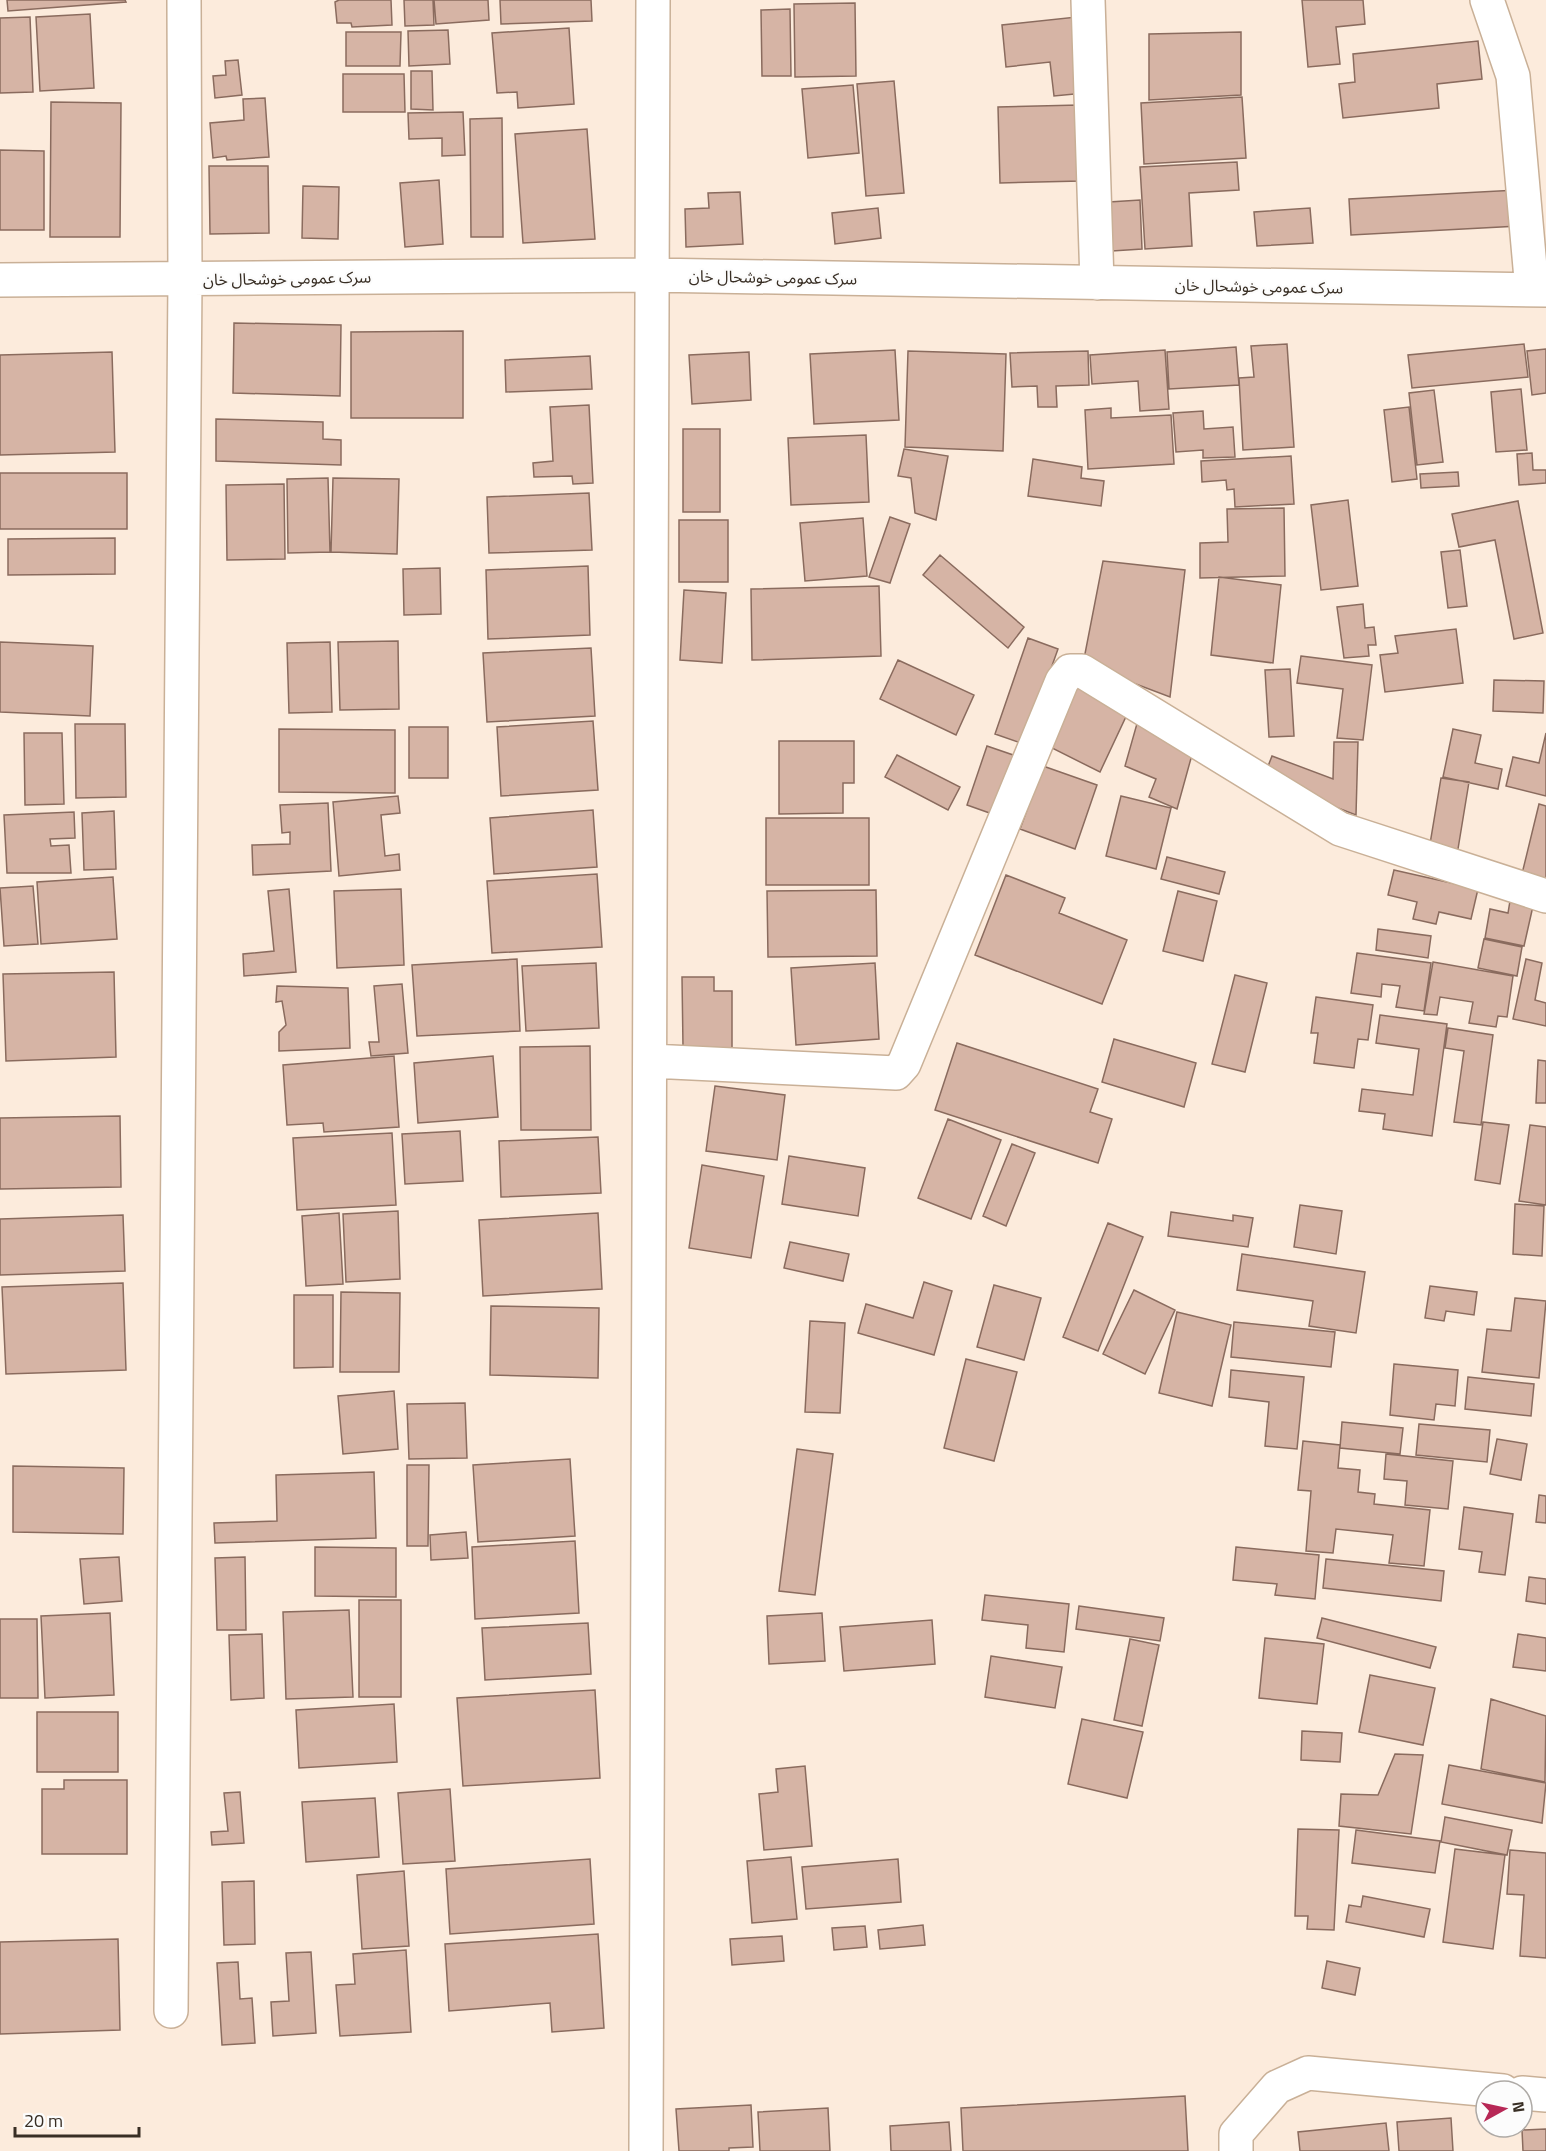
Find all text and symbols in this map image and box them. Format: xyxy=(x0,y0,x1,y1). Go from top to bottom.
street label: سرک عمومی خوشحال خان xyxy=(689,264,857,290)
street label: سرک عمومی خوشحال خان xyxy=(203,265,371,291)
street label: سرک عمومی خوشحال خان xyxy=(1175,273,1343,299)
north arrow xyxy=(1474,2079,1534,2139)
scale bar xyxy=(15,2100,140,2138)
text: N xyxy=(1506,2100,1532,2114)
text: 20 m xyxy=(24,2107,63,2134)

